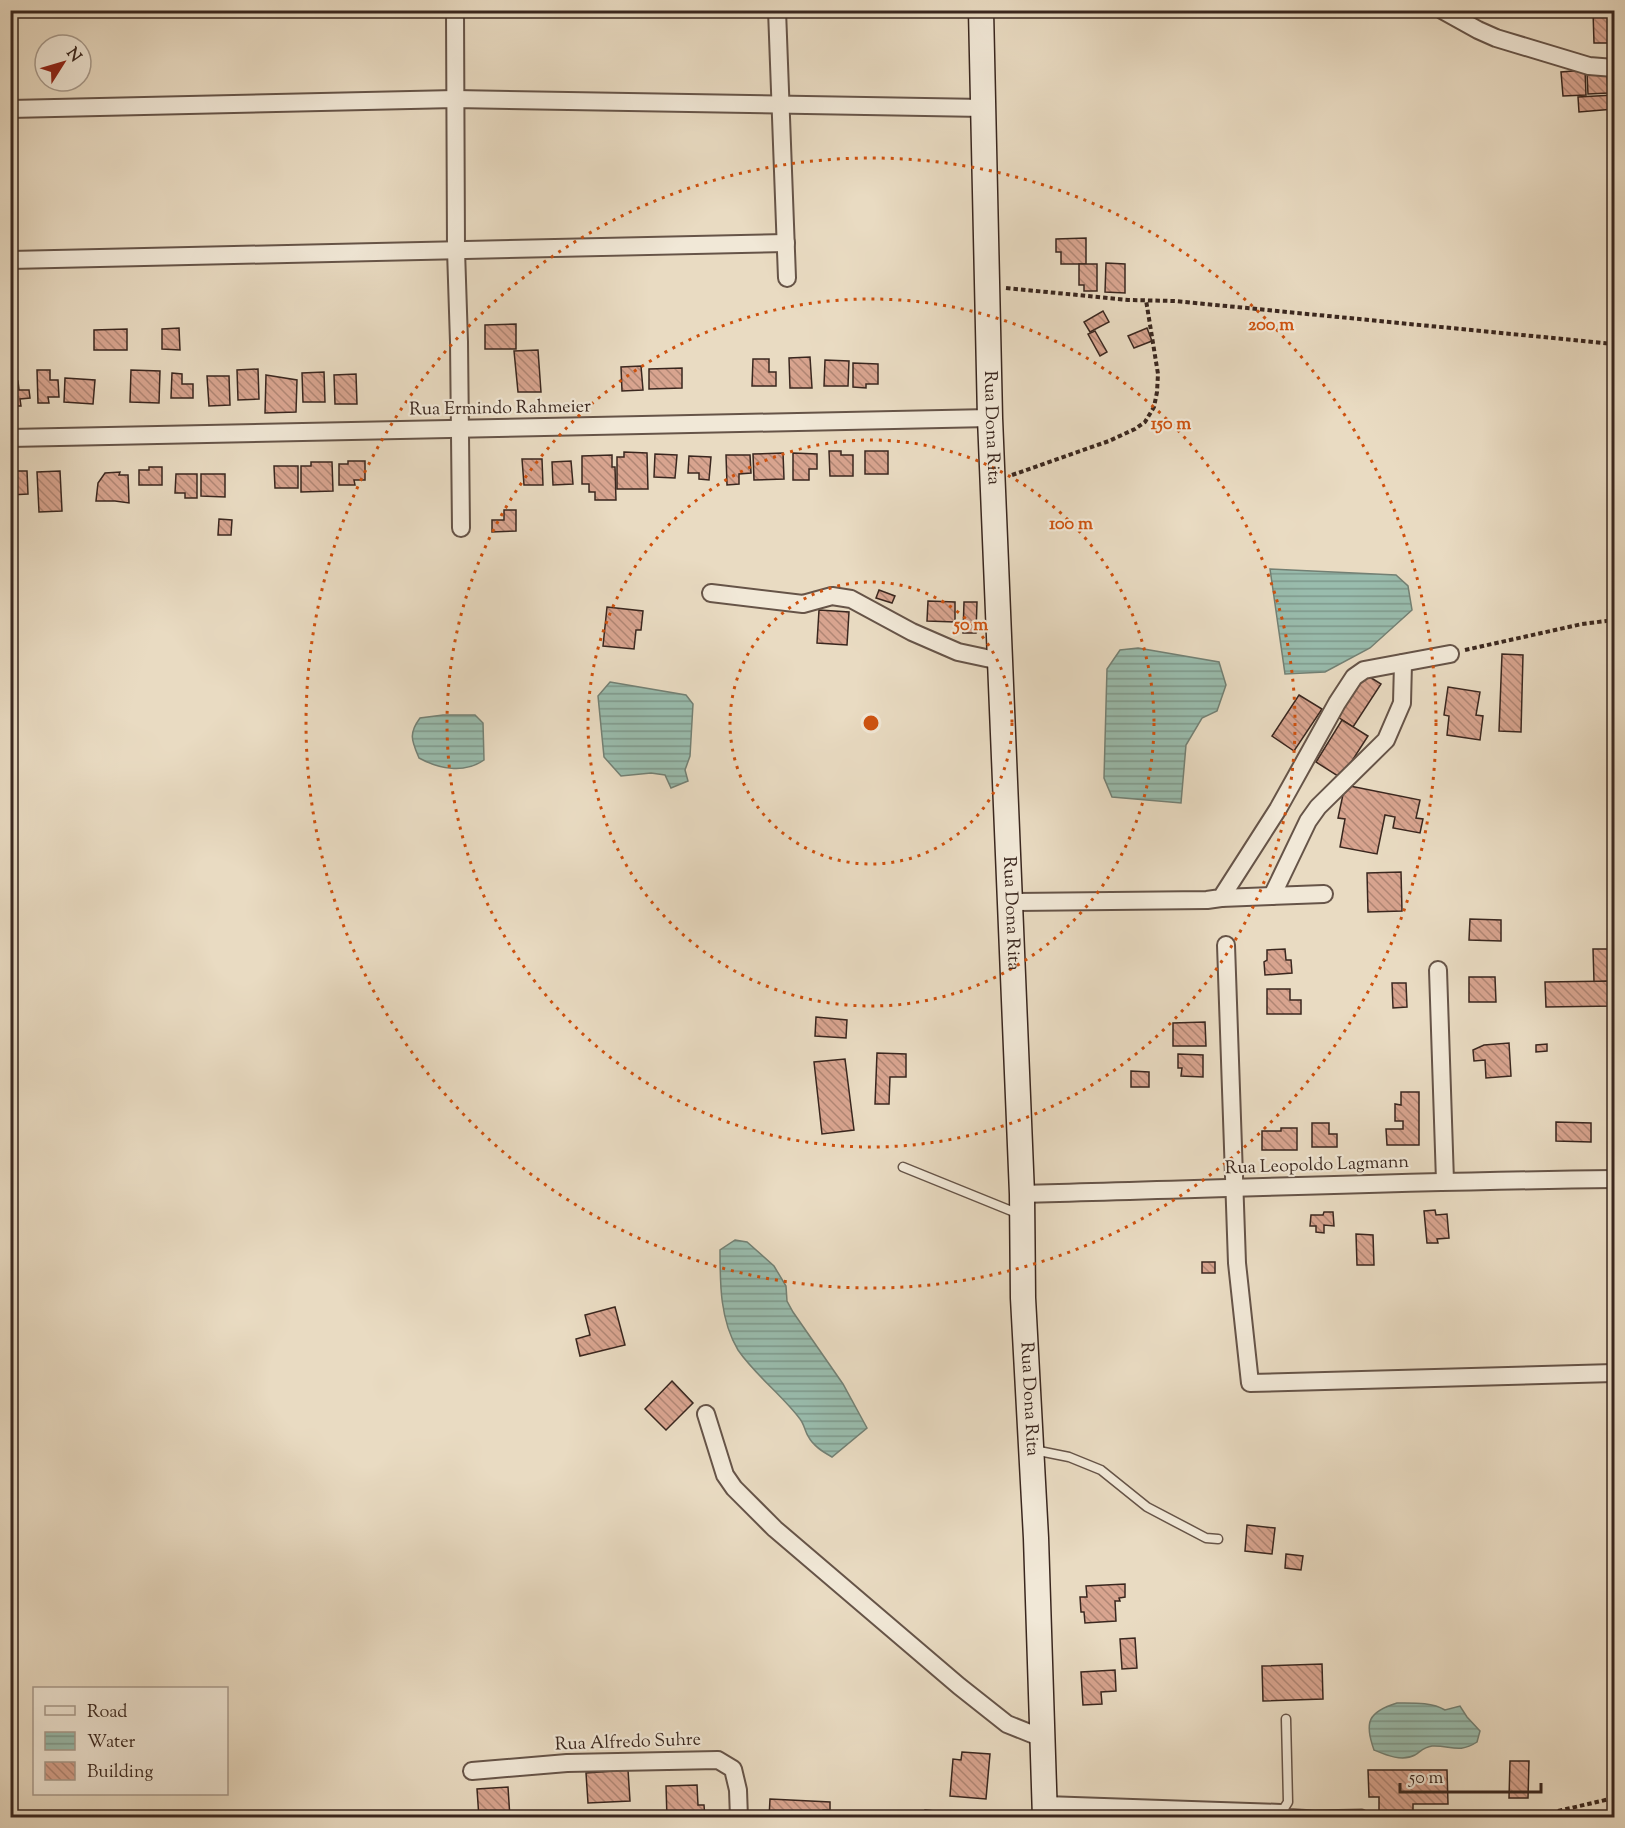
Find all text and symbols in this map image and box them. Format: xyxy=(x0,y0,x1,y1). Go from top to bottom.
north arrow xyxy=(33,33,93,93)
text: N xyxy=(60,43,86,68)
text: 200 m xyxy=(1248,313,1294,339)
street label: Rua Dona Rita xyxy=(976,370,1006,486)
street label: Rua Ermindo Rahmeier xyxy=(409,394,591,424)
text: 150 m xyxy=(1151,412,1191,438)
text: 100 m xyxy=(1049,512,1093,538)
text: 50 m xyxy=(952,613,988,639)
centre of rings xyxy=(861,713,881,733)
street label: Rua Dona Rita xyxy=(995,856,1026,971)
street label: Rua Leopoldo Lagmann xyxy=(1224,1150,1410,1182)
street label: Rua Dona Rita xyxy=(1012,1341,1045,1457)
legend xyxy=(33,1687,228,1795)
text: Road xyxy=(87,1700,127,1726)
street label: Rua Alfredo Suhre xyxy=(554,1727,702,1759)
text: Water xyxy=(87,1730,136,1756)
scale bar xyxy=(1400,1756,1541,1794)
text: Building xyxy=(87,1760,153,1786)
text: 50 m xyxy=(1408,1766,1444,1792)

